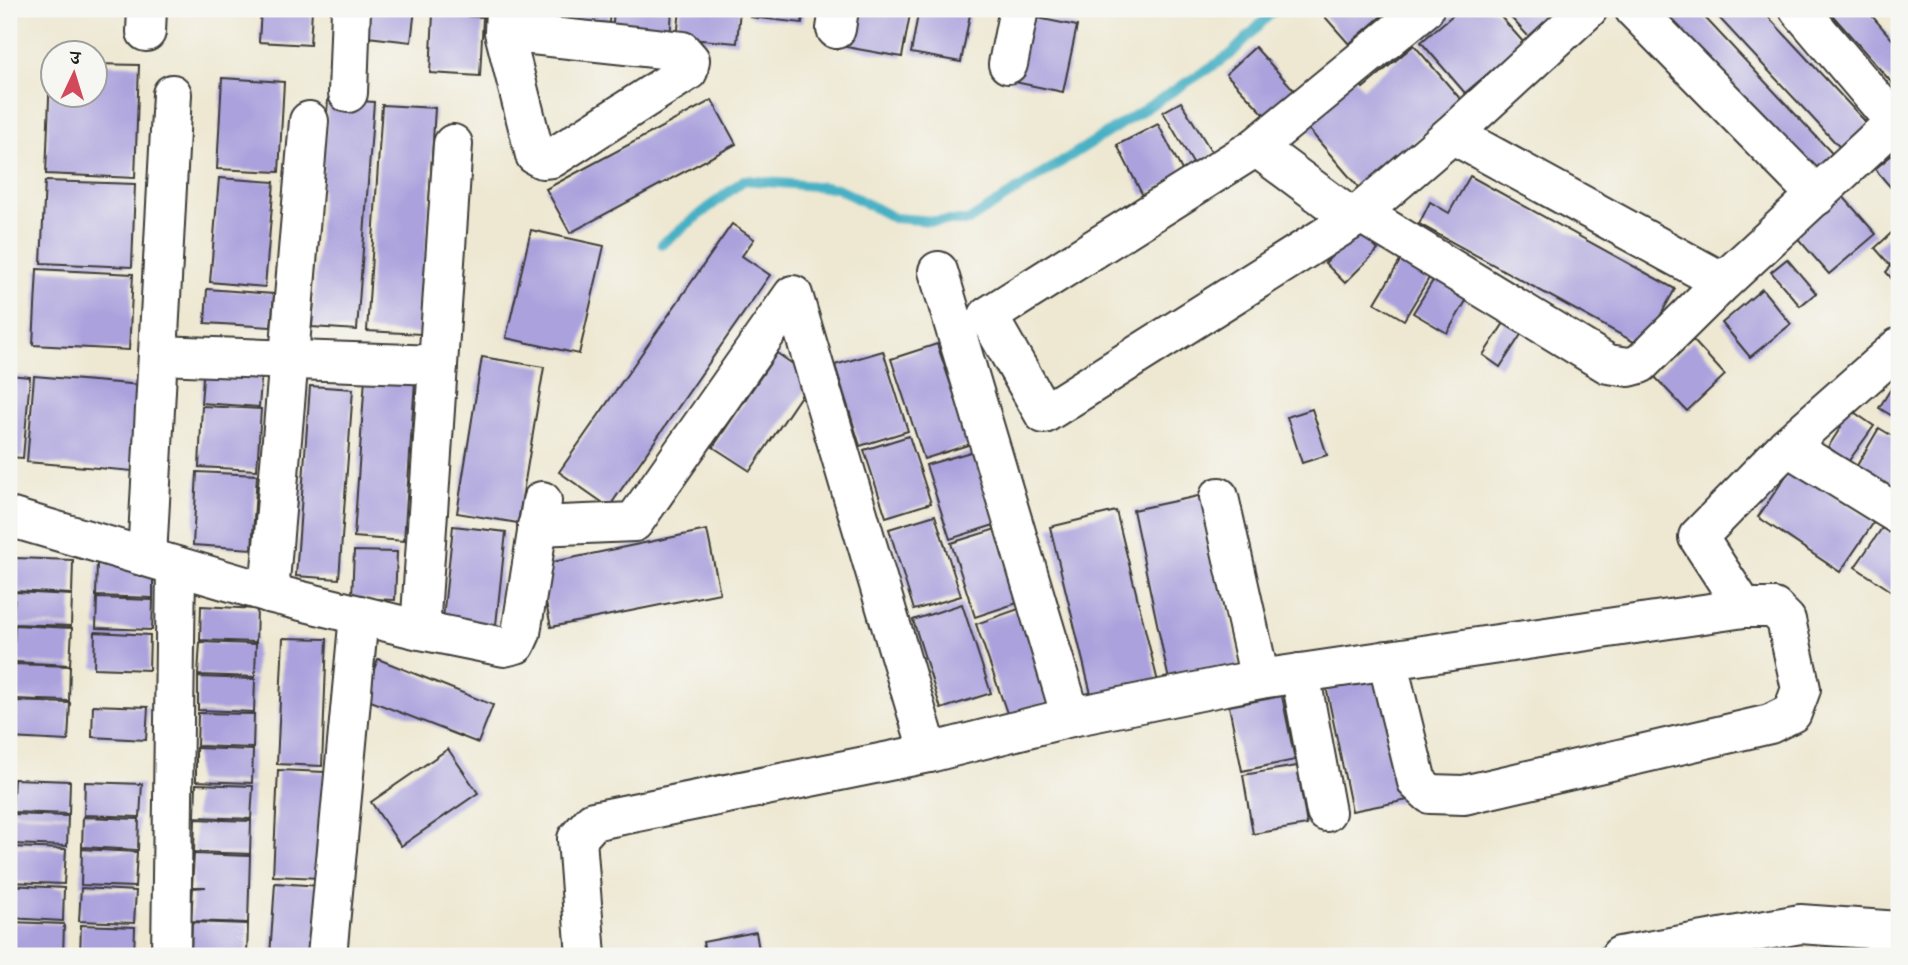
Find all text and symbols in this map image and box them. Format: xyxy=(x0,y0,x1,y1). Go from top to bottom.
north arrow xyxy=(38,38,108,108)
text: उ xyxy=(67,45,82,71)

